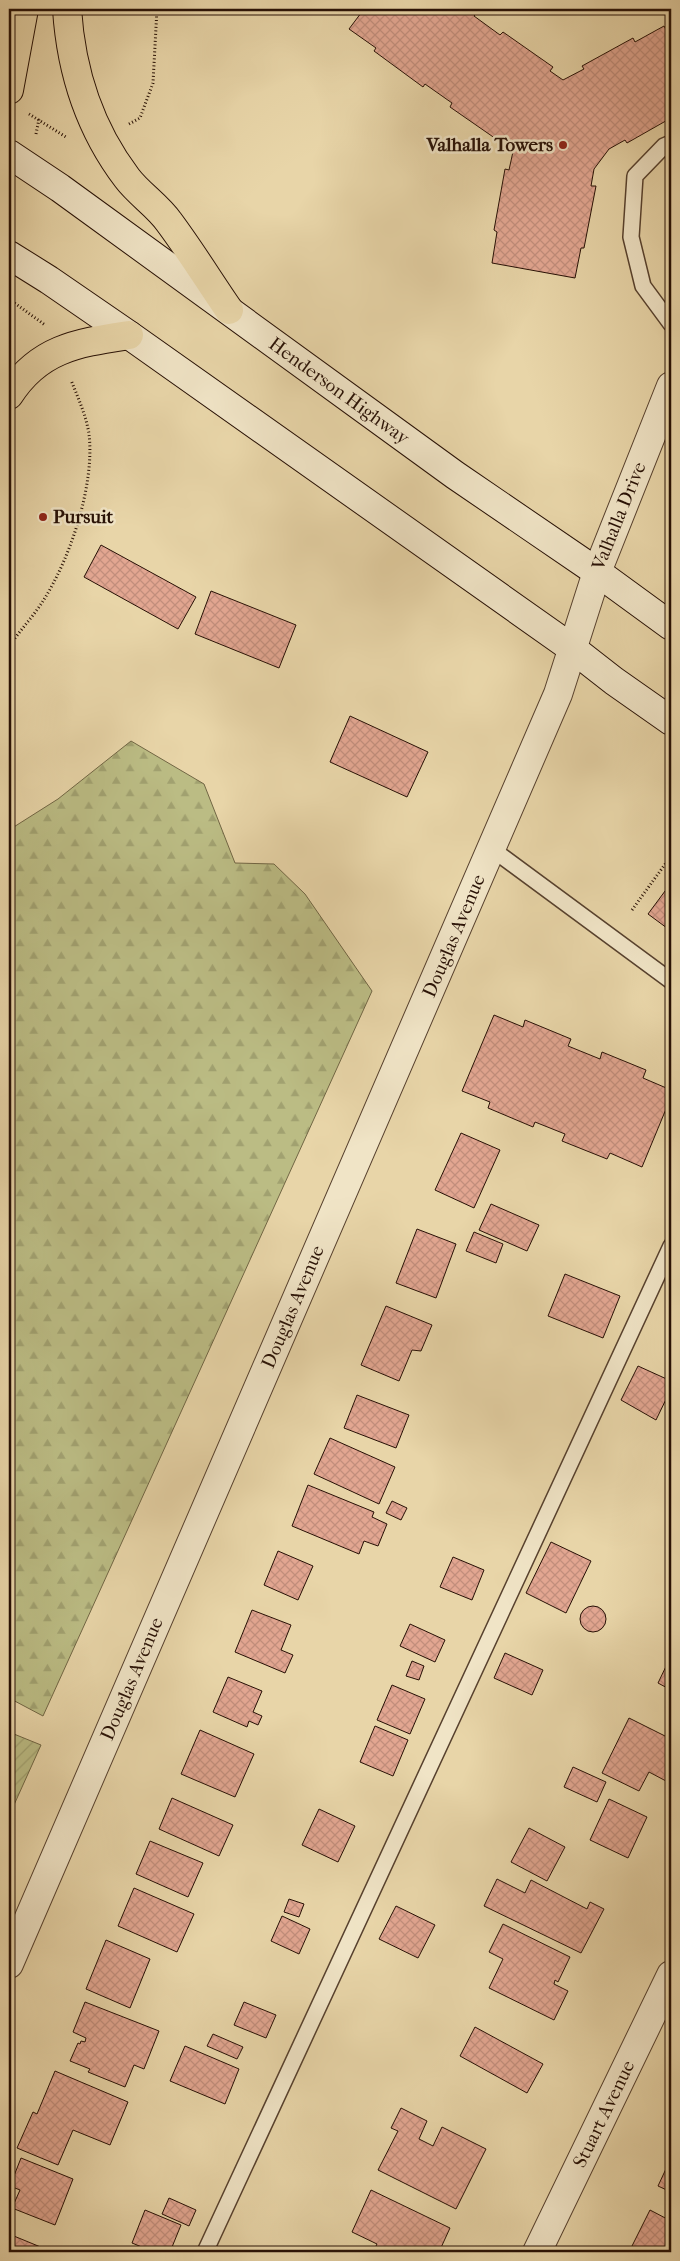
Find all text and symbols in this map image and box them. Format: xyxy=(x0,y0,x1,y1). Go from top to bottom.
place label: Valhalla Towers xyxy=(425,134,553,156)
marker: Valhalla Towers xyxy=(557,139,569,151)
street label: Henderson Highway xyxy=(265,333,414,450)
street label: Valhalla Drive xyxy=(587,459,651,574)
place label: Pursuit xyxy=(53,506,114,528)
marker: Pursuit xyxy=(37,511,49,523)
street label: Douglas Avenue xyxy=(418,871,490,1001)
street label: Douglas Avenue xyxy=(257,1242,329,1372)
street label: Douglas Avenue xyxy=(96,1614,168,1744)
street label: Stuart Avenue xyxy=(569,2057,639,2171)

